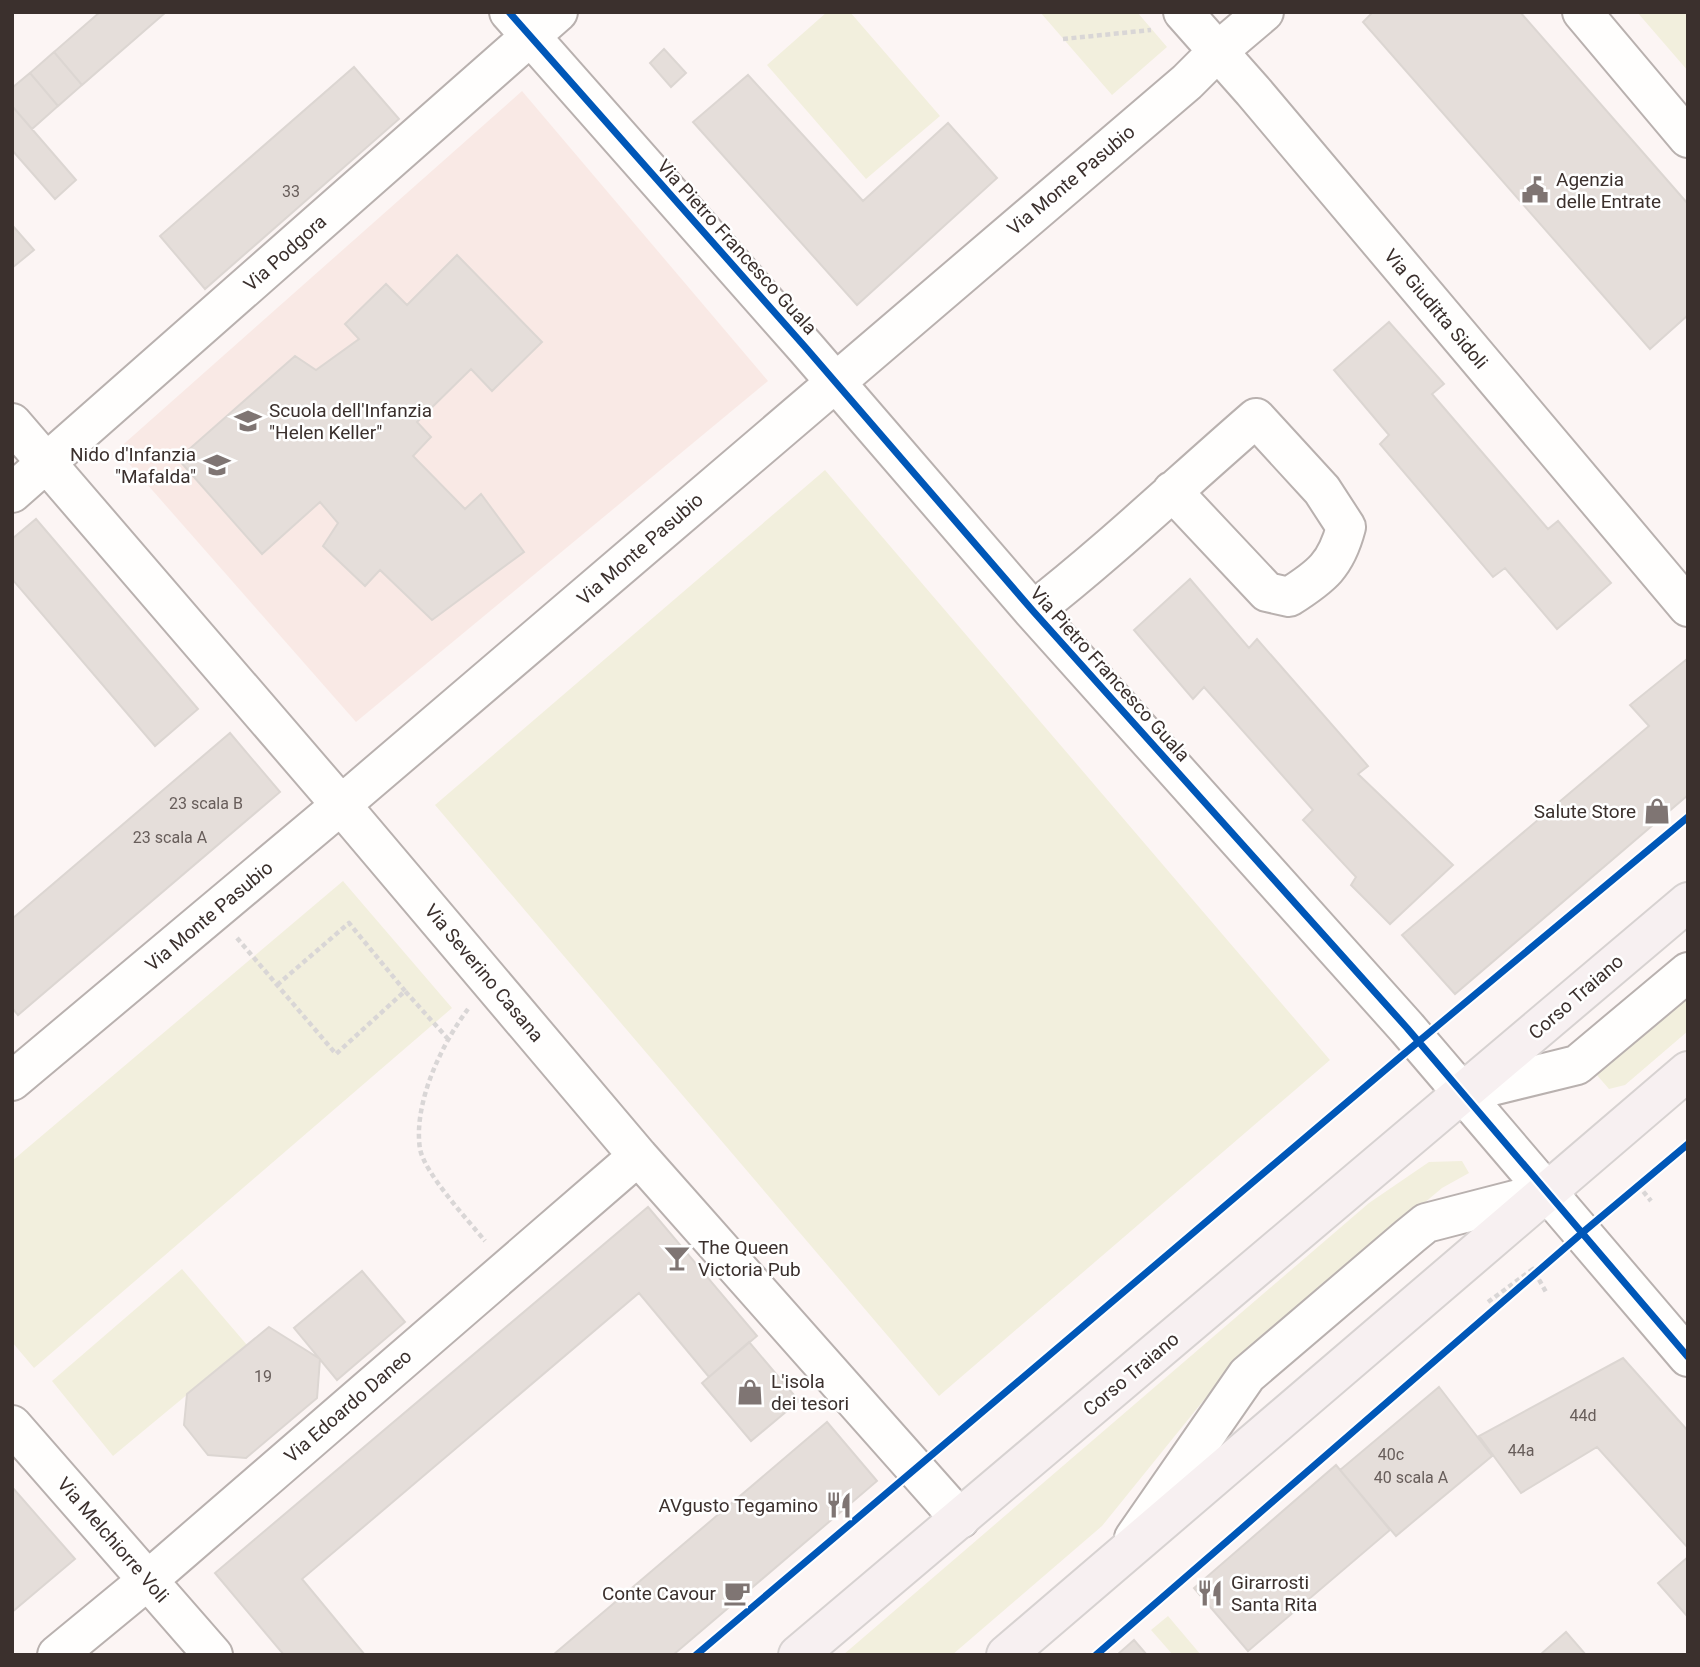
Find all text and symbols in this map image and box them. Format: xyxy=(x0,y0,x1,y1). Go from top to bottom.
street label: Via Monte Pasubio xyxy=(1003,120,1139,240)
street label: Via Pietro Francesco Guala xyxy=(652,155,822,339)
place label: Agenzia delle Entrate xyxy=(1556,168,1661,213)
public building icon: Agenzia delle Entrate xyxy=(1520,175,1550,205)
house number: 33 xyxy=(282,182,300,201)
street label: Via Podgora xyxy=(239,210,331,296)
street label: Via Giuditta Sidoli xyxy=(1379,244,1493,374)
place label: Scuola dell'Infanzia "Helen Keller" xyxy=(269,399,432,444)
school or university icon: Scuola dell'Infanzia "Helen Keller" xyxy=(233,406,263,436)
place label: Nido d'Infanzia "Mafalda" xyxy=(70,443,196,488)
school or university icon: Nido d'Infanzia "Mafalda" xyxy=(202,450,232,480)
street label: Via Monte Pasubio xyxy=(572,488,708,610)
street label: Via Pietro Francesco Guala xyxy=(1025,582,1195,766)
house number: 23 scala B xyxy=(169,794,243,813)
shop icon: Salute Store xyxy=(1642,796,1672,826)
place label: Salute Store xyxy=(1534,800,1636,823)
house number: 23 scala A xyxy=(133,828,208,847)
street label: Via Monte Pasubio xyxy=(141,856,277,976)
street label: Via Severino Casana xyxy=(420,899,548,1047)
street label: Corso Traiano xyxy=(1524,950,1628,1044)
place label: The Queen Victoria Pub xyxy=(698,1236,801,1281)
bar icon: The Queen Victoria Pub xyxy=(662,1243,692,1273)
street label: Corso Traiano xyxy=(1078,1327,1184,1421)
street label: Via Edoardo Daneo xyxy=(280,1345,416,1467)
house number: 19 xyxy=(254,1367,272,1386)
place label: L'isola dei tesori xyxy=(771,1370,849,1415)
shop icon: L'isola dei tesori xyxy=(735,1377,765,1407)
house number: 44d xyxy=(1569,1406,1597,1425)
house number: 44a xyxy=(1508,1441,1534,1460)
house number: 40c xyxy=(1378,1445,1404,1464)
house number: 40 scala A xyxy=(1374,1468,1449,1487)
street label: Via Melchiorre Voli xyxy=(52,1473,174,1607)
restaurant icon: AVgusto Tegamino xyxy=(824,1490,854,1520)
place label: AVgusto Tegamino xyxy=(658,1494,818,1517)
place label: Girarrosti Santa Rita xyxy=(1231,1571,1317,1616)
cafe icon: Conte Cavour xyxy=(722,1578,752,1608)
restaurant icon: Girarrosti Santa Rita xyxy=(1195,1578,1225,1608)
place label: Conte Cavour xyxy=(602,1582,717,1605)

